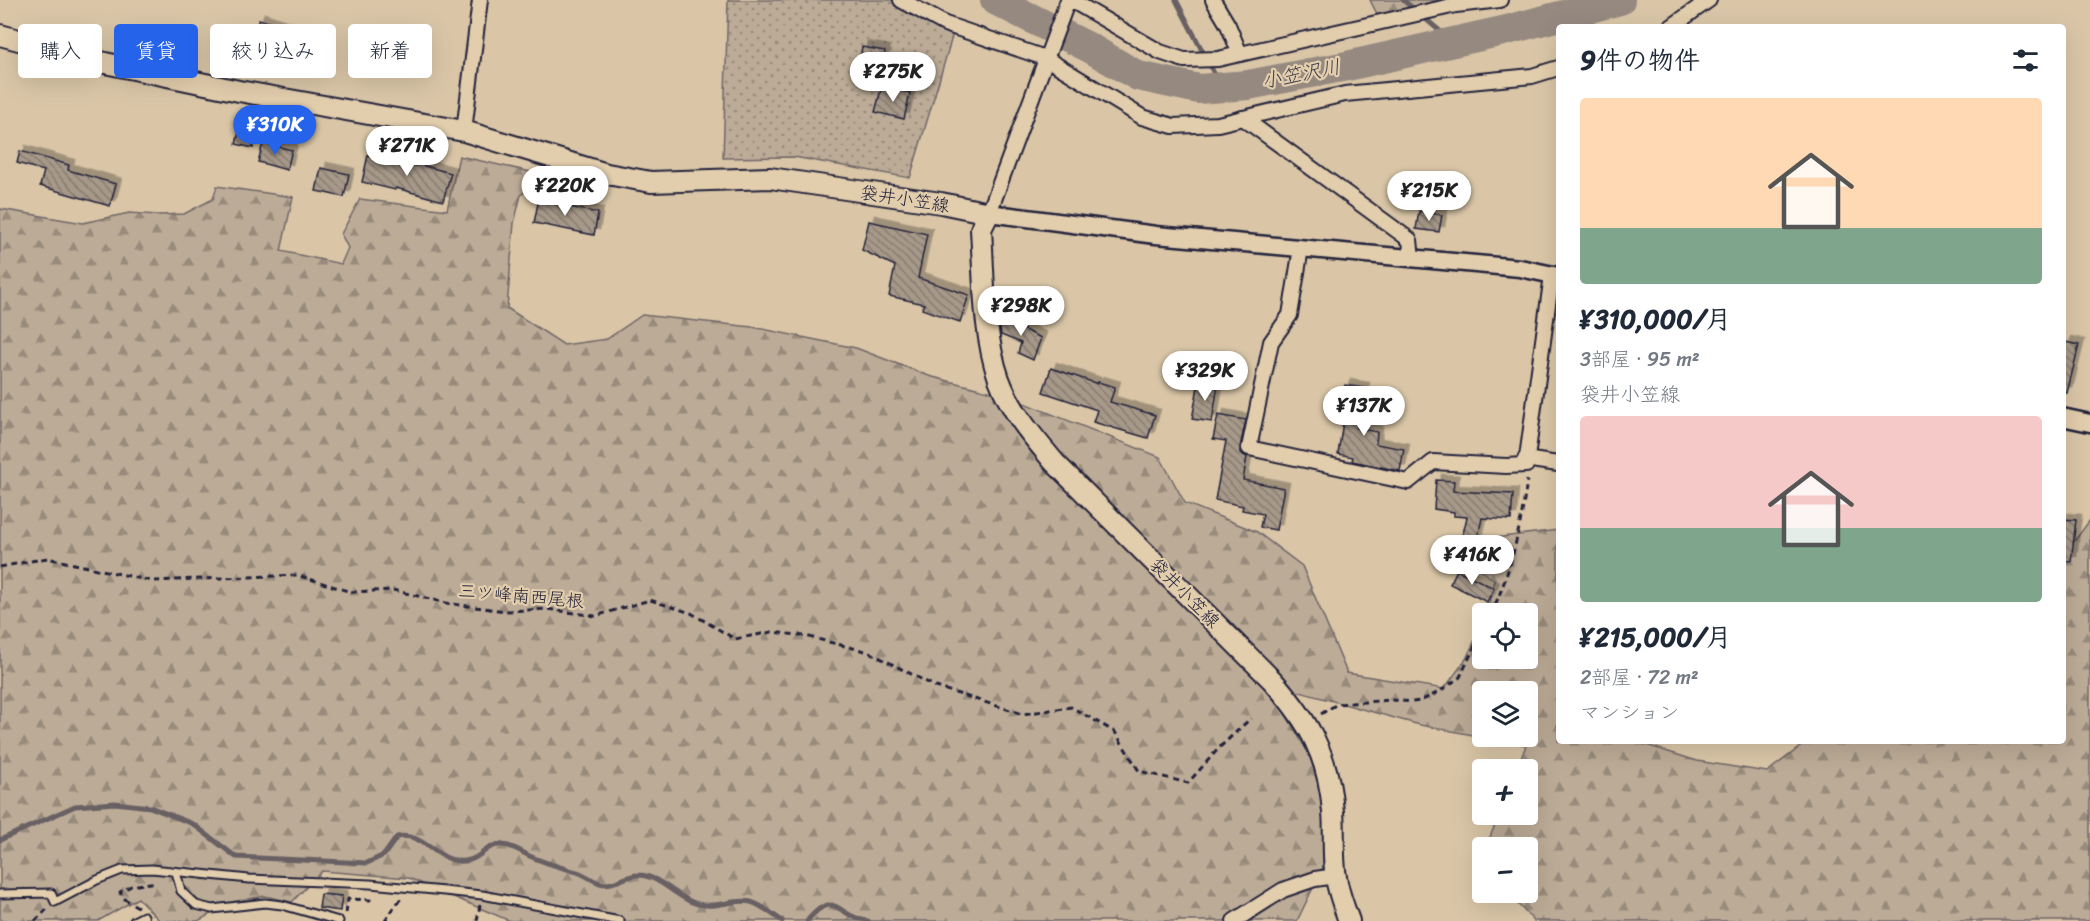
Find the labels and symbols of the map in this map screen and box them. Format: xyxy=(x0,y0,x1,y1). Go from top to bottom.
water label: 小笠沢川 xyxy=(1258,49,1344,99)
pin: ¥275K xyxy=(851,52,935,103)
pin: ¥310K xyxy=(233,105,317,156)
pin: ¥271K xyxy=(365,126,449,177)
pin: ¥220K xyxy=(523,166,607,217)
pin: ¥215K xyxy=(1387,171,1471,222)
street label: 袋井小笠線 xyxy=(858,176,952,222)
pin: ¥298K xyxy=(979,286,1063,337)
pin: ¥329K xyxy=(1163,351,1247,402)
pin: ¥137K xyxy=(1322,386,1406,437)
pin: ¥416K xyxy=(1430,535,1514,586)
street label: 袋井小笠線 xyxy=(1142,550,1228,636)
street label: 三ツ峰南西尾根 xyxy=(457,575,586,618)

